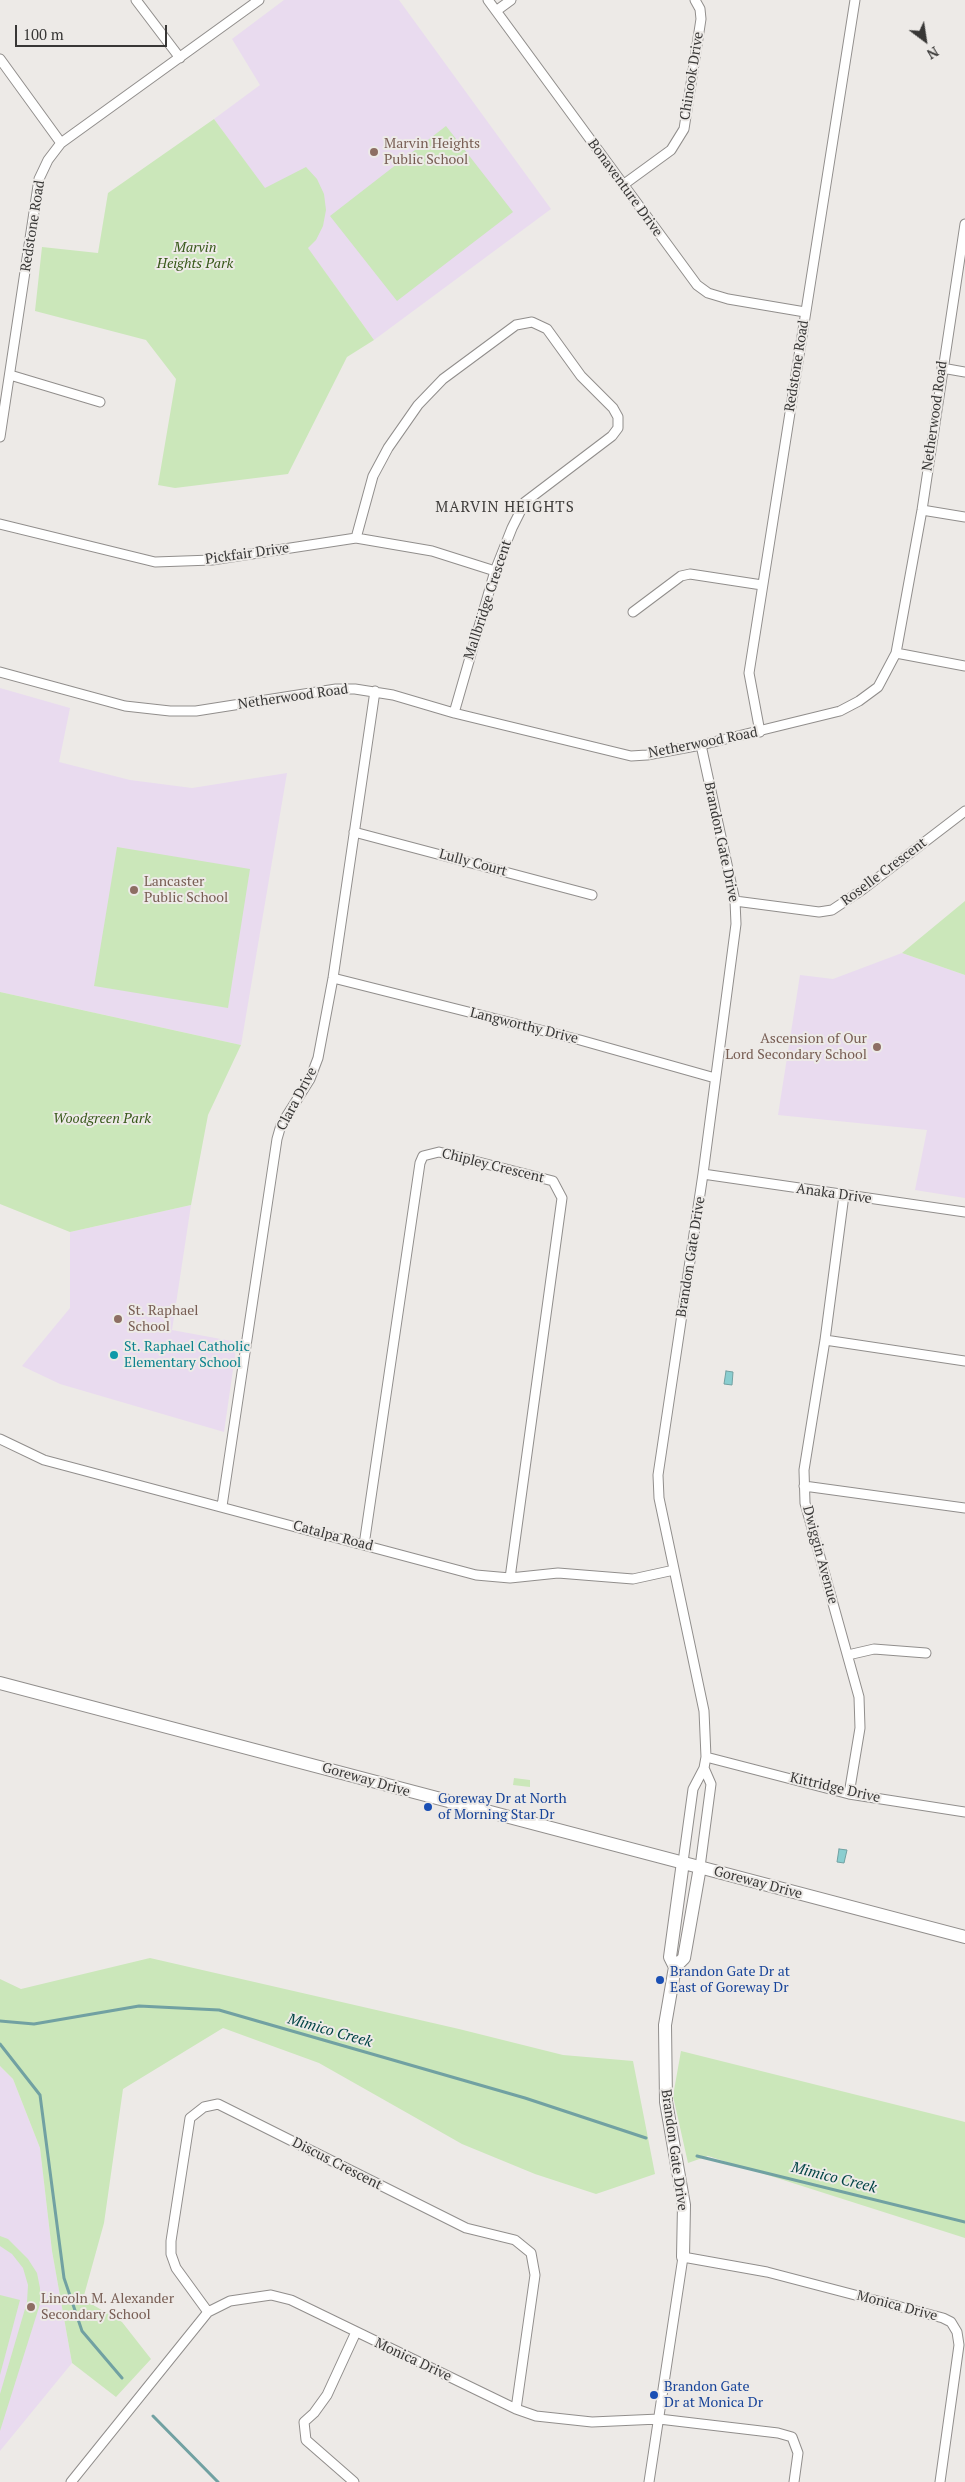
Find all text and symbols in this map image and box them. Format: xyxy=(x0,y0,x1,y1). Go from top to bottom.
scale bar xyxy=(18,15,170,47)
north arrow xyxy=(900,15,950,65)
text: 100 m xyxy=(23,24,64,44)
street label: Chinook Drive xyxy=(677,31,707,121)
text: N xyxy=(924,42,942,64)
place label: Marvin Heights Public School xyxy=(384,136,480,168)
street label: Bonaventure Drive xyxy=(584,136,666,240)
marker: Marvin Heights Public School xyxy=(368,146,380,158)
street label: Redstone Road xyxy=(17,179,49,273)
park label: Marvin Heights Park xyxy=(157,240,233,272)
street label: Redstone Road xyxy=(781,319,813,413)
street label: Netherwood Road xyxy=(919,360,951,472)
district label: MARVIN HEIGHTS xyxy=(434,499,576,517)
street label: Mallbridge Crescent xyxy=(461,538,515,662)
street label: Pickfair Drive xyxy=(204,540,290,568)
street label: Netherwood Road xyxy=(237,681,349,713)
street label: Netherwood Road xyxy=(647,724,759,762)
street label: Brandon Gate Drive xyxy=(700,780,742,904)
street label: Roselle Crescent xyxy=(838,834,930,910)
street label: Lully Court xyxy=(437,846,509,880)
place label: Lancaster Public School xyxy=(144,874,228,906)
marker: Lancaster Public School xyxy=(128,884,140,896)
street label: Langworthy Drive xyxy=(468,1004,580,1048)
place label: Ascension of Our Lord Secondary School xyxy=(725,1031,867,1064)
marker: Ascension of Our Lord Secondary School xyxy=(871,1041,883,1053)
street label: Clara Drive xyxy=(273,1064,321,1134)
park label: Woodgreen Park xyxy=(53,1111,151,1127)
street label: Chipley Crescent xyxy=(440,1145,546,1187)
street label: Anaka Drive xyxy=(795,1180,873,1208)
street label: Brandon Gate Drive xyxy=(673,1195,709,1319)
place label: St. Raphael School xyxy=(128,1303,198,1335)
marker: St. Raphael School xyxy=(112,1313,124,1325)
place label: St. Raphael Catholic Elementary School xyxy=(124,1339,250,1371)
marker: St. Raphael Catholic Elementary School xyxy=(108,1349,120,1361)
street label: Dwiggin Avenue xyxy=(799,1504,841,1606)
street label: Catalpa Road xyxy=(291,1517,375,1555)
street label: Goreway Drive xyxy=(320,1759,412,1801)
street label: Kittridge Drive xyxy=(788,1769,882,1807)
place label: Goreway Dr at North of Morning Star Dr xyxy=(438,1791,567,1824)
marker: Goreway Dr at North of Morning Star Dr xyxy=(422,1801,434,1813)
street label: Goreway Drive xyxy=(712,1863,804,1903)
place label: Brandon Gate Dr at East of Goreway Dr xyxy=(670,1964,790,1996)
marker: Brandon Gate Dr at East of Goreway Dr xyxy=(654,1974,666,1986)
water label: Mimico Creek xyxy=(286,2010,374,2052)
street label: Brandon Gate Drive xyxy=(657,2088,691,2212)
street label: Discus Crescent xyxy=(289,2134,385,2194)
water label: Mimico Creek xyxy=(790,2159,878,2197)
street label: Monica Drive xyxy=(855,2287,939,2325)
place label: Lincoln M. Alexander Secondary School xyxy=(41,2291,174,2324)
marker: Lincoln M. Alexander Secondary School xyxy=(25,2301,37,2313)
street label: Monica Drive xyxy=(372,2335,454,2385)
place label: Brandon Gate Dr at Monica Dr xyxy=(664,2379,763,2412)
marker: Brandon Gate Dr at Monica Dr xyxy=(648,2389,660,2401)

